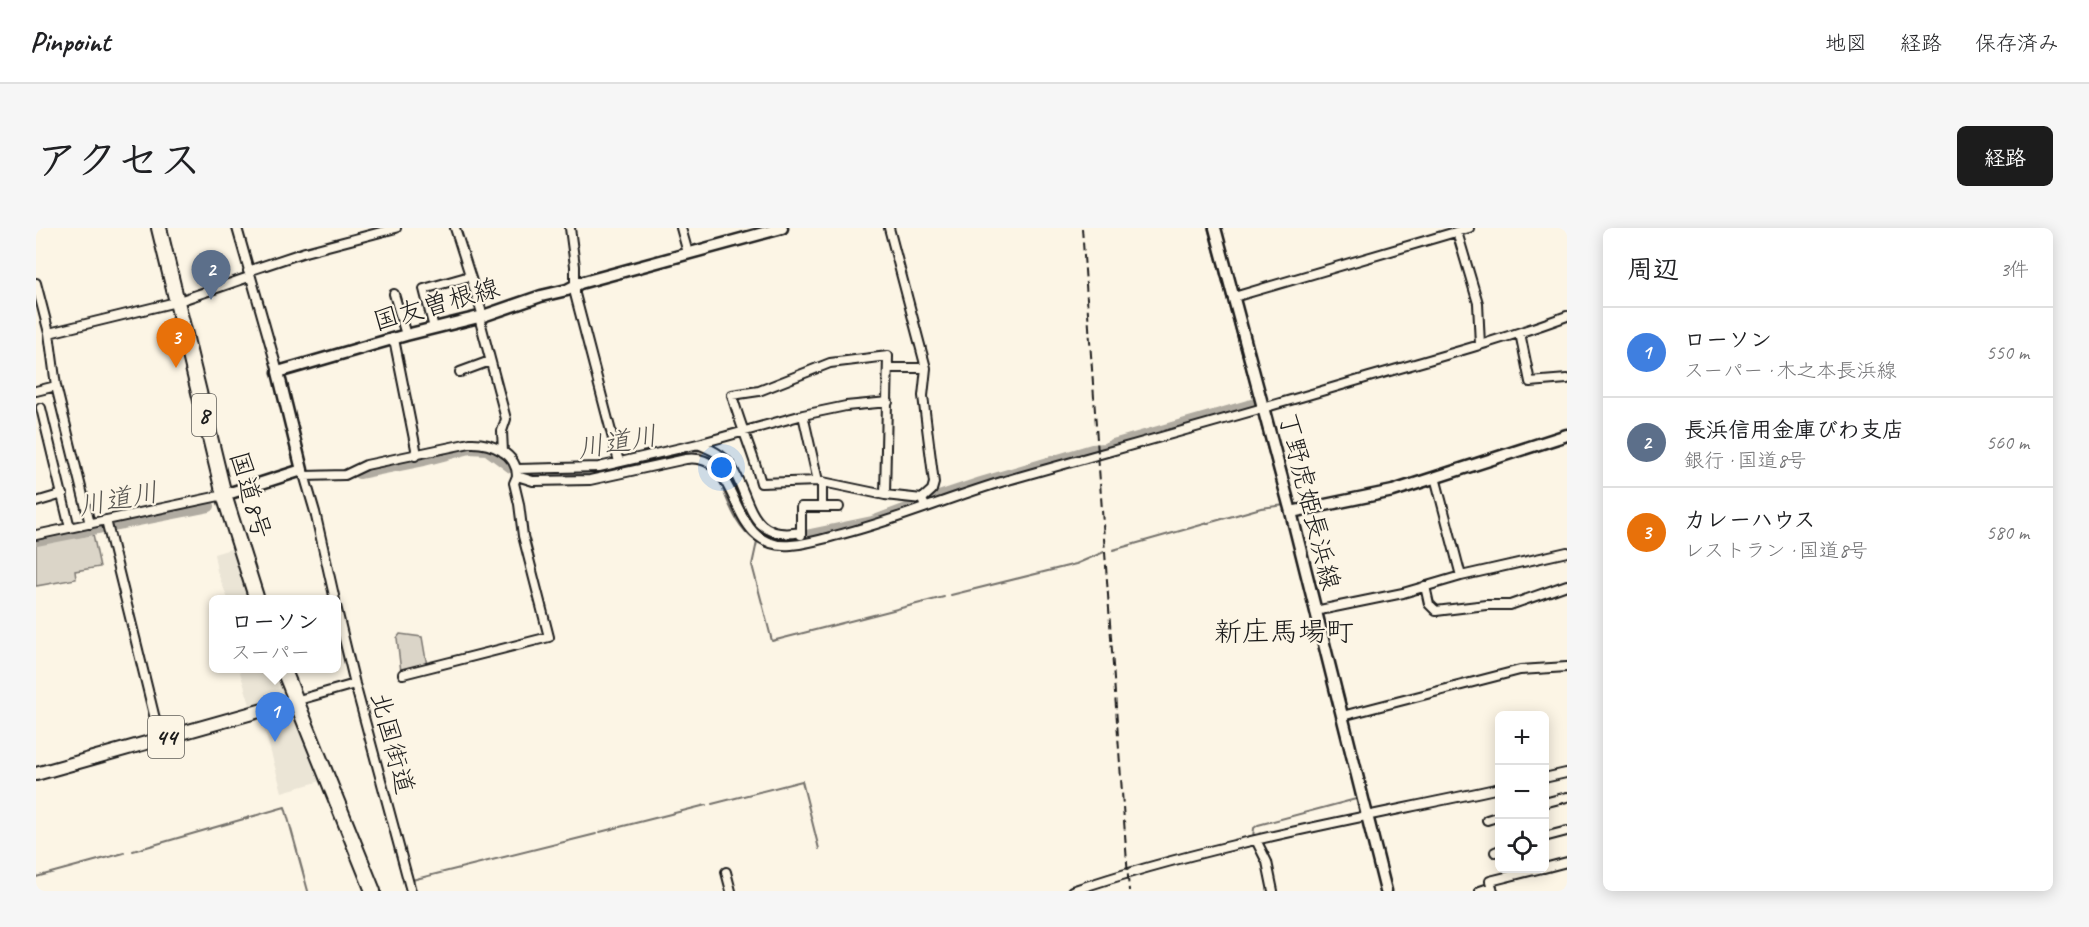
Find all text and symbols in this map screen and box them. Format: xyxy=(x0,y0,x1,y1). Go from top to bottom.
text: Pinpoint xyxy=(30,24,110,59)
text: 地図 xyxy=(1825,30,1867,56)
text: 経路 xyxy=(1900,30,1942,56)
text: 保存済み xyxy=(1975,30,2059,56)
button: 経路 xyxy=(1957,126,2053,186)
text: アクセス xyxy=(36,134,201,187)
pin: 2 xyxy=(192,250,231,300)
text: 周辺 xyxy=(1627,253,1679,286)
text: 3件 xyxy=(2000,257,2029,282)
street label: 国友曽根線 xyxy=(369,271,503,338)
pin: 3 xyxy=(156,318,196,368)
text: ローソン xyxy=(1684,326,1772,354)
text: 1 xyxy=(1642,340,1651,365)
text: 550 m xyxy=(1986,340,2029,365)
text: スーパー · 木之本長浜線 xyxy=(1684,358,1897,383)
road number: 8 xyxy=(192,394,216,436)
street label: 丁野虎姫長浜線 xyxy=(1271,409,1348,593)
text: 長浜信用金庫びわ支店 xyxy=(1684,416,1904,444)
water label: 川道川 xyxy=(574,418,660,466)
text: 2 xyxy=(1642,430,1651,455)
text: 560 m xyxy=(1986,430,2029,455)
street label: 国道8号 xyxy=(222,447,279,543)
text: 銀行 · 国道8号 xyxy=(1684,448,1806,473)
your location xyxy=(707,453,736,482)
water label: 川道川 xyxy=(75,475,161,523)
text: カレーハウス xyxy=(1684,506,1816,534)
text: 3 xyxy=(1642,520,1651,545)
text: 580 m xyxy=(1986,520,2029,545)
text: レストラン · 国道8号 xyxy=(1684,538,1868,563)
popup xyxy=(209,595,341,673)
text: ローソン xyxy=(231,608,319,636)
district label: 新庄馬場町 xyxy=(1214,614,1354,649)
text: スーパー xyxy=(231,640,310,665)
street label: 北国街道 xyxy=(363,689,422,798)
pin: 1 xyxy=(256,692,294,742)
map controls xyxy=(1495,711,1549,873)
button: + xyxy=(1495,711,1549,765)
road number: 44 xyxy=(148,716,184,758)
button: − xyxy=(1495,765,1549,819)
button: locate xyxy=(1495,819,1549,873)

